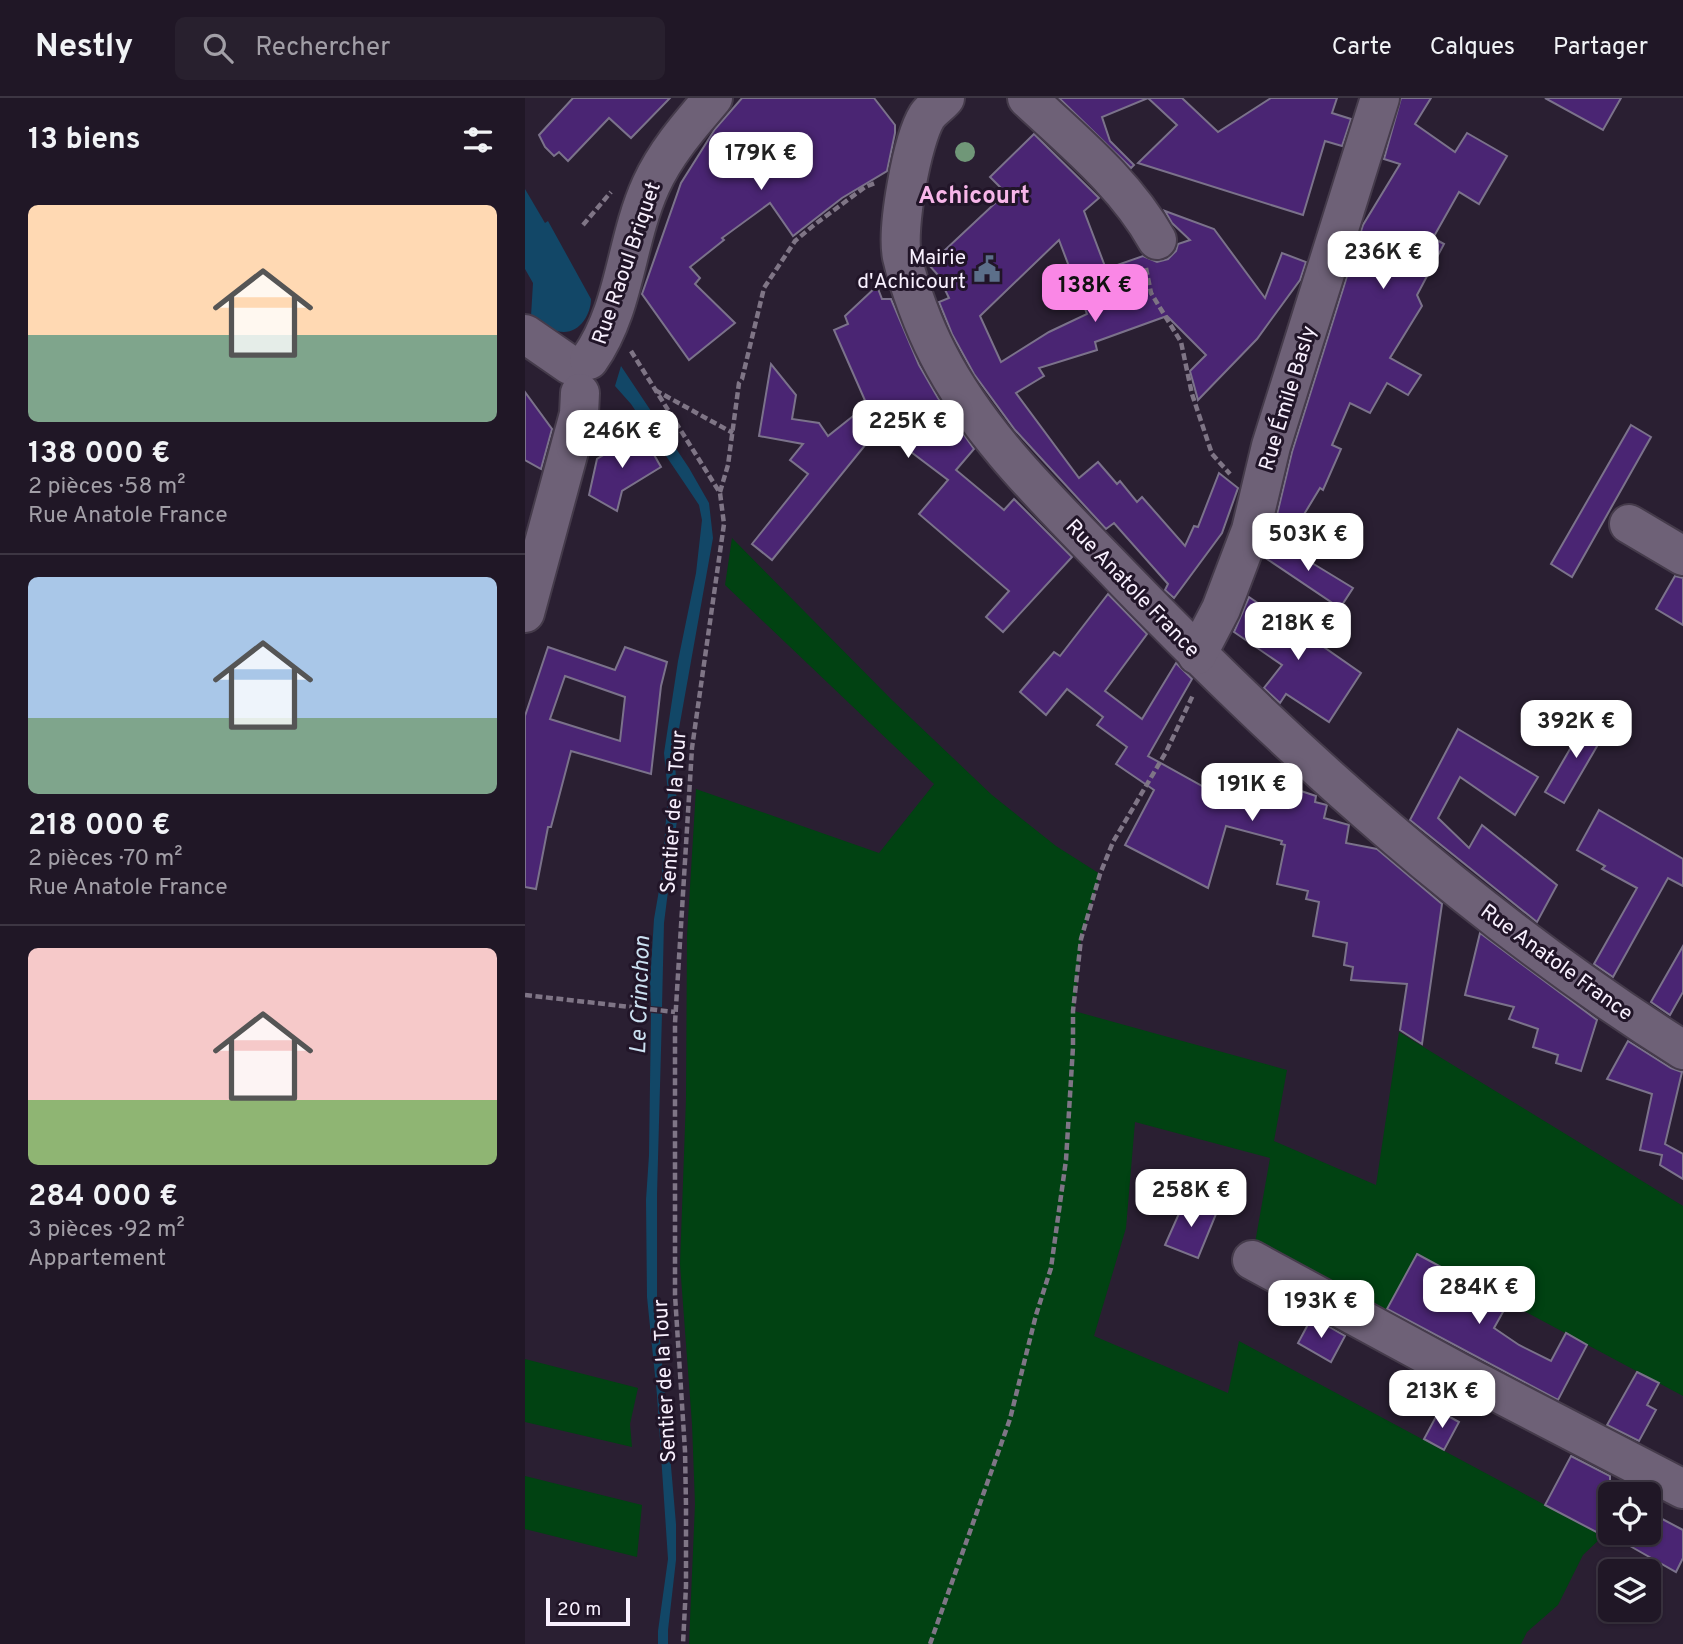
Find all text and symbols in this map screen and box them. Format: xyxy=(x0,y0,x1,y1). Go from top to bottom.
search box xyxy=(175,17,665,80)
text: Nestly xyxy=(35,27,133,69)
icon: search xyxy=(199,29,237,67)
text: Rechercher xyxy=(255,32,390,65)
text: Carte xyxy=(1332,33,1392,63)
text: Calques xyxy=(1430,33,1515,63)
text: Partager xyxy=(1553,33,1648,63)
icon: filters xyxy=(459,121,497,159)
text: 13 biens xyxy=(28,122,141,159)
pin: 179K € xyxy=(704,132,818,192)
text: 179K € xyxy=(725,140,797,169)
street label: Rue Raoul Briquet xyxy=(587,179,668,348)
district label: Achicourt xyxy=(918,182,1030,212)
pin: 236K € xyxy=(1326,232,1440,291)
text: 236K € xyxy=(1344,239,1422,268)
place label: Mairie d'Achicourt xyxy=(857,245,966,296)
icon: home xyxy=(200,250,326,376)
public building icon: Mairie d'Achicourt xyxy=(972,254,1002,284)
pin: 138K € xyxy=(1038,264,1152,324)
text: 138K € xyxy=(1058,272,1132,301)
street label: Rue Émile Basly xyxy=(1253,322,1323,474)
pin: 225K € xyxy=(851,400,965,460)
text: 225K € xyxy=(869,408,947,437)
pin: 246K € xyxy=(565,410,679,470)
text: 246K € xyxy=(582,418,662,447)
text: 138 000 € xyxy=(28,436,170,473)
text: 2 pièces · 58 m² xyxy=(28,473,186,502)
text: Rue Anatole France xyxy=(28,502,228,531)
street label: Rue Anatole France xyxy=(1059,514,1205,664)
pin: 503K € xyxy=(1251,514,1365,573)
text: 503K € xyxy=(1268,521,1348,550)
pin: 218K € xyxy=(1241,602,1355,662)
text: 218K € xyxy=(1261,610,1335,639)
icon: home xyxy=(200,622,326,748)
pin: 392K € xyxy=(1519,700,1633,760)
text: 392K € xyxy=(1537,708,1615,737)
street label: Sentier de la Tour xyxy=(655,730,694,895)
pin: 191K € xyxy=(1195,764,1309,823)
text: 191K € xyxy=(1217,771,1287,800)
text: 218 000 € xyxy=(28,808,171,845)
text: 2 pièces · 70 m² xyxy=(28,845,183,874)
text: Rue Anatole France xyxy=(28,874,228,903)
street label: Rue Anatole France xyxy=(1474,899,1638,1028)
water label: Le Crinchon xyxy=(625,935,658,1055)
icon: home xyxy=(200,993,326,1119)
pin: 258K € xyxy=(1134,1170,1248,1229)
text: 258K € xyxy=(1151,1177,1231,1206)
text: 284 000 € xyxy=(28,1179,178,1216)
text: 3 pièces · 92 m² xyxy=(28,1216,185,1245)
text: Appartement xyxy=(28,1245,166,1274)
pin: 284K € xyxy=(1422,1266,1536,1326)
text: 284K € xyxy=(1439,1274,1519,1303)
pin: 193K € xyxy=(1264,1280,1378,1340)
text: 193K € xyxy=(1284,1288,1358,1317)
street label: Sentier de la Tour xyxy=(648,1299,683,1463)
pin: 213K € xyxy=(1385,1370,1499,1430)
text: 213K € xyxy=(1405,1378,1479,1407)
map controls xyxy=(1598,1482,1661,1622)
button: locate xyxy=(1598,1482,1661,1545)
button: layers xyxy=(1598,1559,1661,1622)
scale bar xyxy=(546,1595,630,1627)
text: 20 m xyxy=(557,1598,601,1622)

